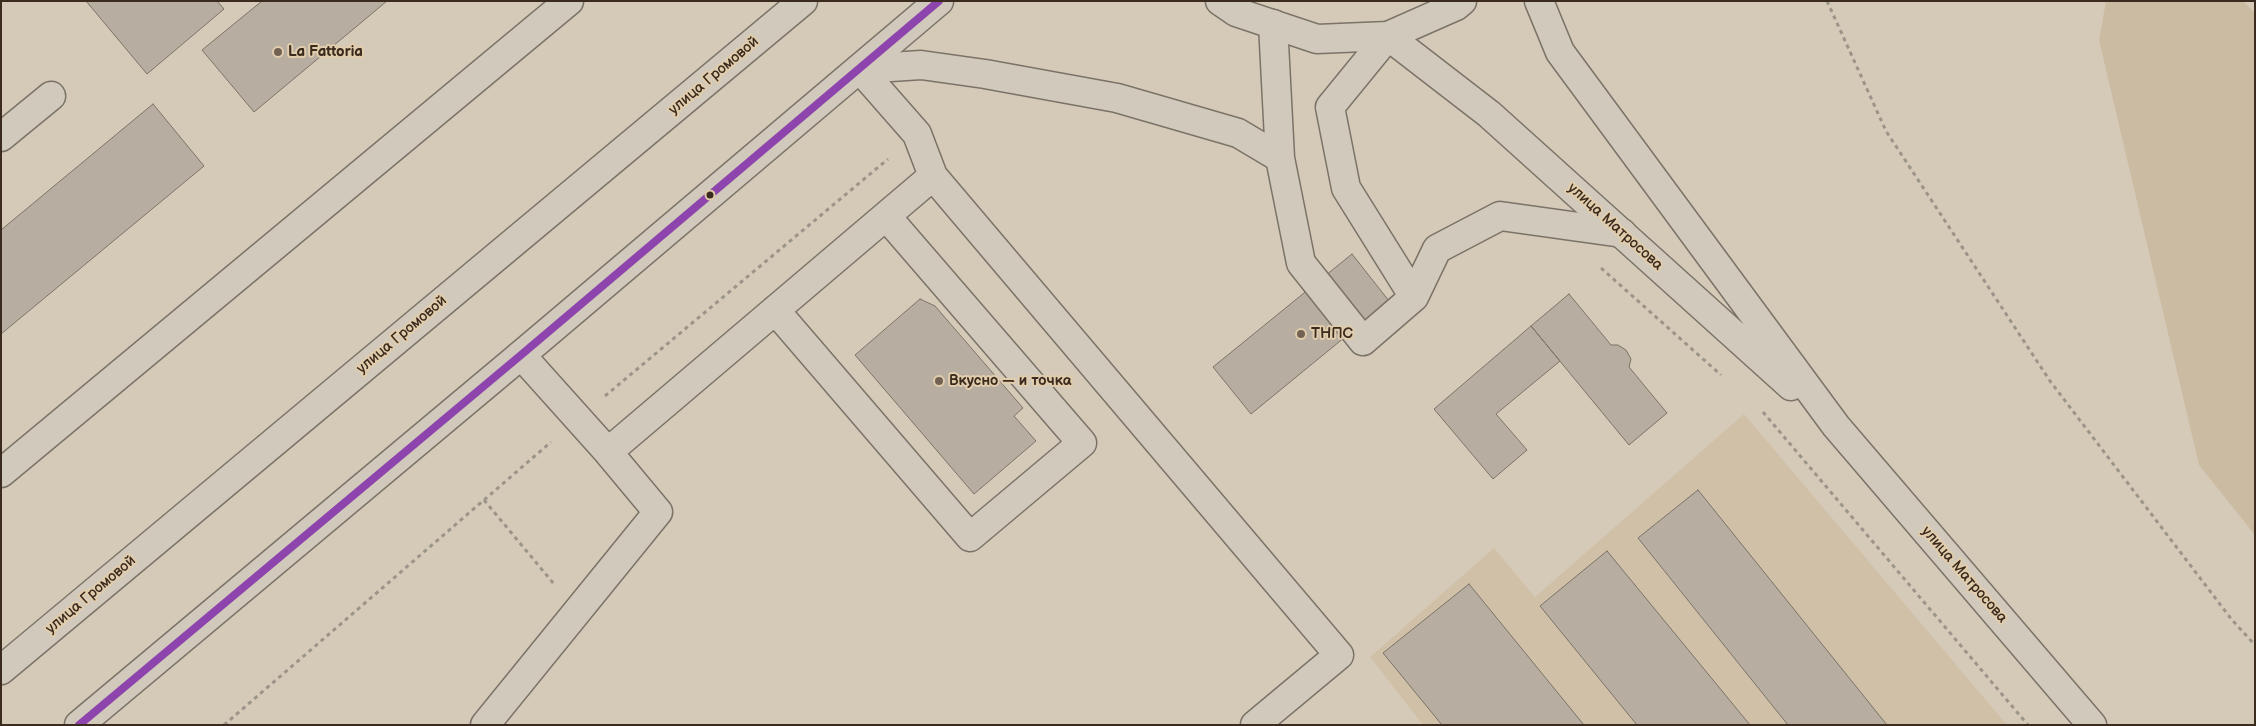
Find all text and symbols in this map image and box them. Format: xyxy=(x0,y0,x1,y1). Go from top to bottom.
street label: улица Громовой xyxy=(665,33,763,119)
place label: La Fattoria xyxy=(288,43,363,61)
marker: La Fattoria xyxy=(272,46,284,58)
street label: улица Матросова xyxy=(1564,179,1666,275)
unlabelled marker xyxy=(705,190,715,200)
street label: улица Громовой xyxy=(353,292,451,378)
place label: ТНПС xyxy=(1311,325,1353,343)
marker: ТНПС xyxy=(1295,328,1307,340)
place label: Вкусно — и точка xyxy=(949,372,1071,390)
marker: Вкусно — и точка xyxy=(933,375,945,387)
street label: улица Матросова xyxy=(1917,523,2011,627)
street label: улица Громовой xyxy=(42,552,140,638)

